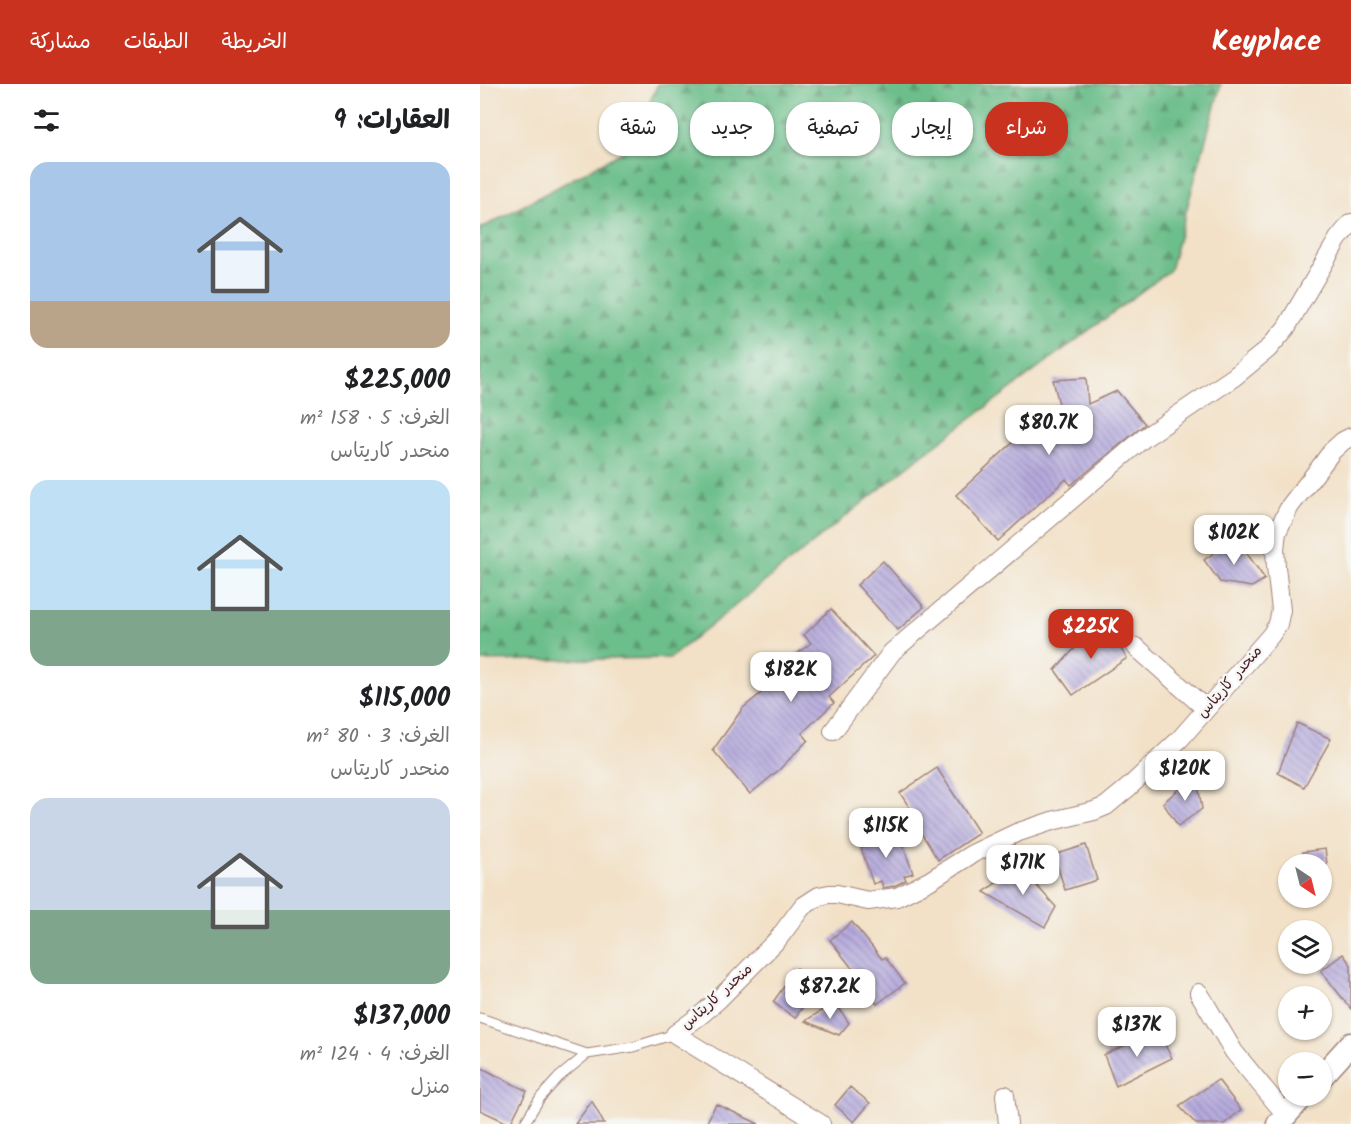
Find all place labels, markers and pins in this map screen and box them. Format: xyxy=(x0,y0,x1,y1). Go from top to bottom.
pin: $80.7K xyxy=(1000,405,1098,456)
pin: $102K xyxy=(1192,515,1276,566)
pin: $225K xyxy=(1049,609,1133,660)
pin: $182K xyxy=(749,652,833,703)
pin: $120K xyxy=(1143,751,1227,802)
pin: $115K xyxy=(844,808,928,859)
pin: $171K xyxy=(981,845,1065,896)
pin: $87.2K xyxy=(781,969,879,1020)
pin: $137K xyxy=(1095,1007,1179,1058)

